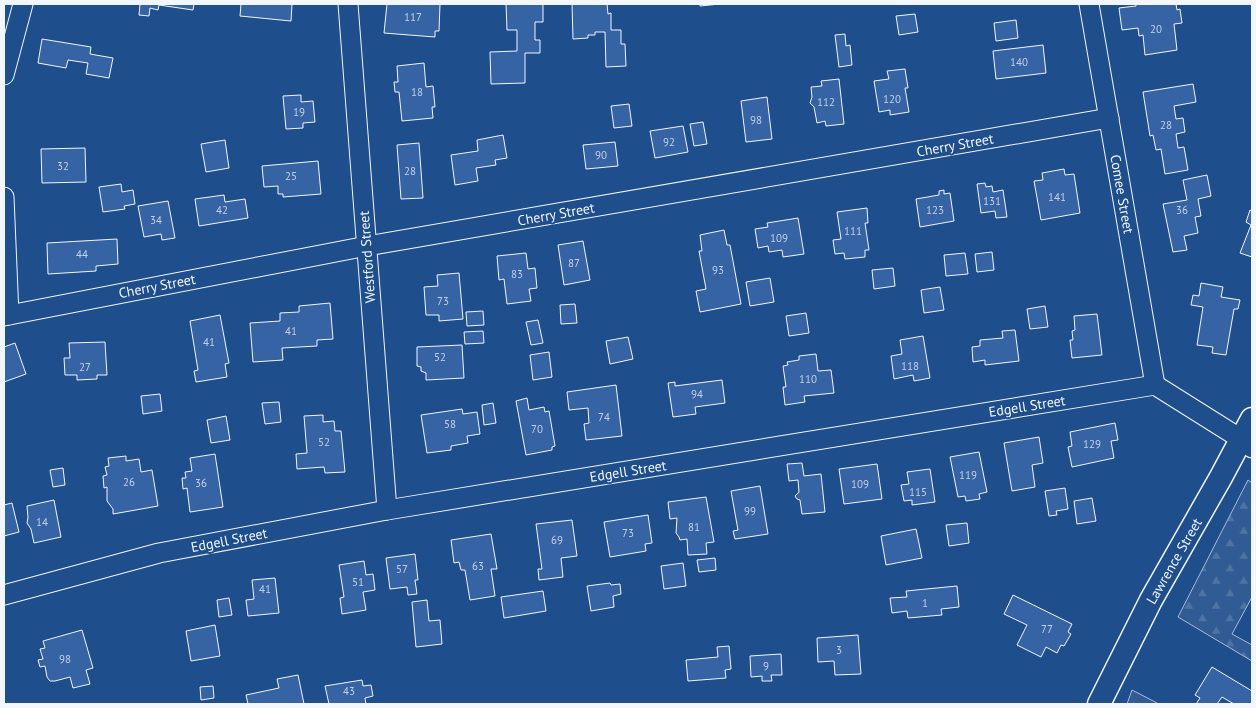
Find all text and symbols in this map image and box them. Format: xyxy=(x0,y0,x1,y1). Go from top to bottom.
house number: 117 xyxy=(404,10,422,24)
house number: 20 xyxy=(1150,22,1162,36)
house number: 140 xyxy=(1010,55,1028,69)
house number: 18 xyxy=(411,85,423,99)
house number: 120 xyxy=(883,92,901,106)
house number: 112 xyxy=(817,95,835,109)
house number: 19 xyxy=(293,105,305,119)
house number: 98 xyxy=(750,113,762,127)
house number: 28 xyxy=(1160,118,1172,132)
street label: Cherry Street xyxy=(915,129,995,161)
house number: 92 xyxy=(663,135,675,149)
house number: 90 xyxy=(595,148,607,162)
street label: Comee Street xyxy=(1106,153,1138,235)
house number: 32 xyxy=(57,159,69,173)
house number: 28 xyxy=(404,164,416,178)
house number: 25 xyxy=(285,169,297,183)
house number: 141 xyxy=(1048,190,1066,204)
house number: 131 xyxy=(983,194,1001,208)
street label: Cherry Street xyxy=(516,198,596,230)
house number: 42 xyxy=(216,203,228,217)
house number: 123 xyxy=(926,203,944,217)
house number: 36 xyxy=(1176,203,1188,217)
street label: Westford Street xyxy=(355,210,379,304)
house number: 34 xyxy=(150,213,162,227)
house number: 111 xyxy=(844,224,862,238)
house number: 109 xyxy=(770,231,788,245)
house number: 44 xyxy=(76,247,88,261)
house number: 87 xyxy=(568,256,580,270)
house number: 93 xyxy=(712,263,724,277)
house number: 83 xyxy=(511,267,523,281)
street label: Cherry Street xyxy=(117,270,197,302)
house number: 73 xyxy=(437,294,449,308)
house number: 41 xyxy=(285,324,297,338)
house number: 41 xyxy=(203,335,215,349)
house number: 52 xyxy=(434,350,446,364)
house number: 118 xyxy=(901,359,919,373)
house number: 27 xyxy=(79,360,91,374)
house number: 110 xyxy=(799,372,817,386)
house number: 94 xyxy=(691,387,703,401)
street label: Edgell Street xyxy=(987,391,1067,421)
house number: 74 xyxy=(598,410,610,424)
house number: 58 xyxy=(444,417,456,431)
house number: 70 xyxy=(531,422,543,436)
house number: 52 xyxy=(318,435,330,449)
house number: 129 xyxy=(1083,437,1101,451)
street label: Edgell Street xyxy=(588,456,668,486)
house number: 119 xyxy=(959,468,977,482)
house number: 26 xyxy=(123,475,135,489)
house number: 36 xyxy=(195,476,207,490)
house number: 109 xyxy=(851,477,869,491)
house number: 115 xyxy=(909,485,927,499)
house number: 99 xyxy=(744,504,756,518)
house number: 14 xyxy=(36,515,48,529)
street label: Lawrence Street xyxy=(1142,515,1206,607)
house number: 81 xyxy=(688,520,700,534)
street label: Edgell Street xyxy=(189,524,269,556)
house number: 73 xyxy=(622,526,634,540)
house number: 69 xyxy=(551,533,563,547)
house number: 63 xyxy=(472,559,484,573)
house number: 57 xyxy=(396,562,408,576)
house number: 51 xyxy=(352,575,364,589)
house number: 41 xyxy=(259,582,271,596)
house number: 1 xyxy=(922,596,928,610)
house number: 77 xyxy=(1041,622,1053,636)
house number: 3 xyxy=(836,643,842,657)
house number: 98 xyxy=(59,652,71,666)
house number: 9 xyxy=(763,659,769,673)
house number: 43 xyxy=(343,684,355,698)

